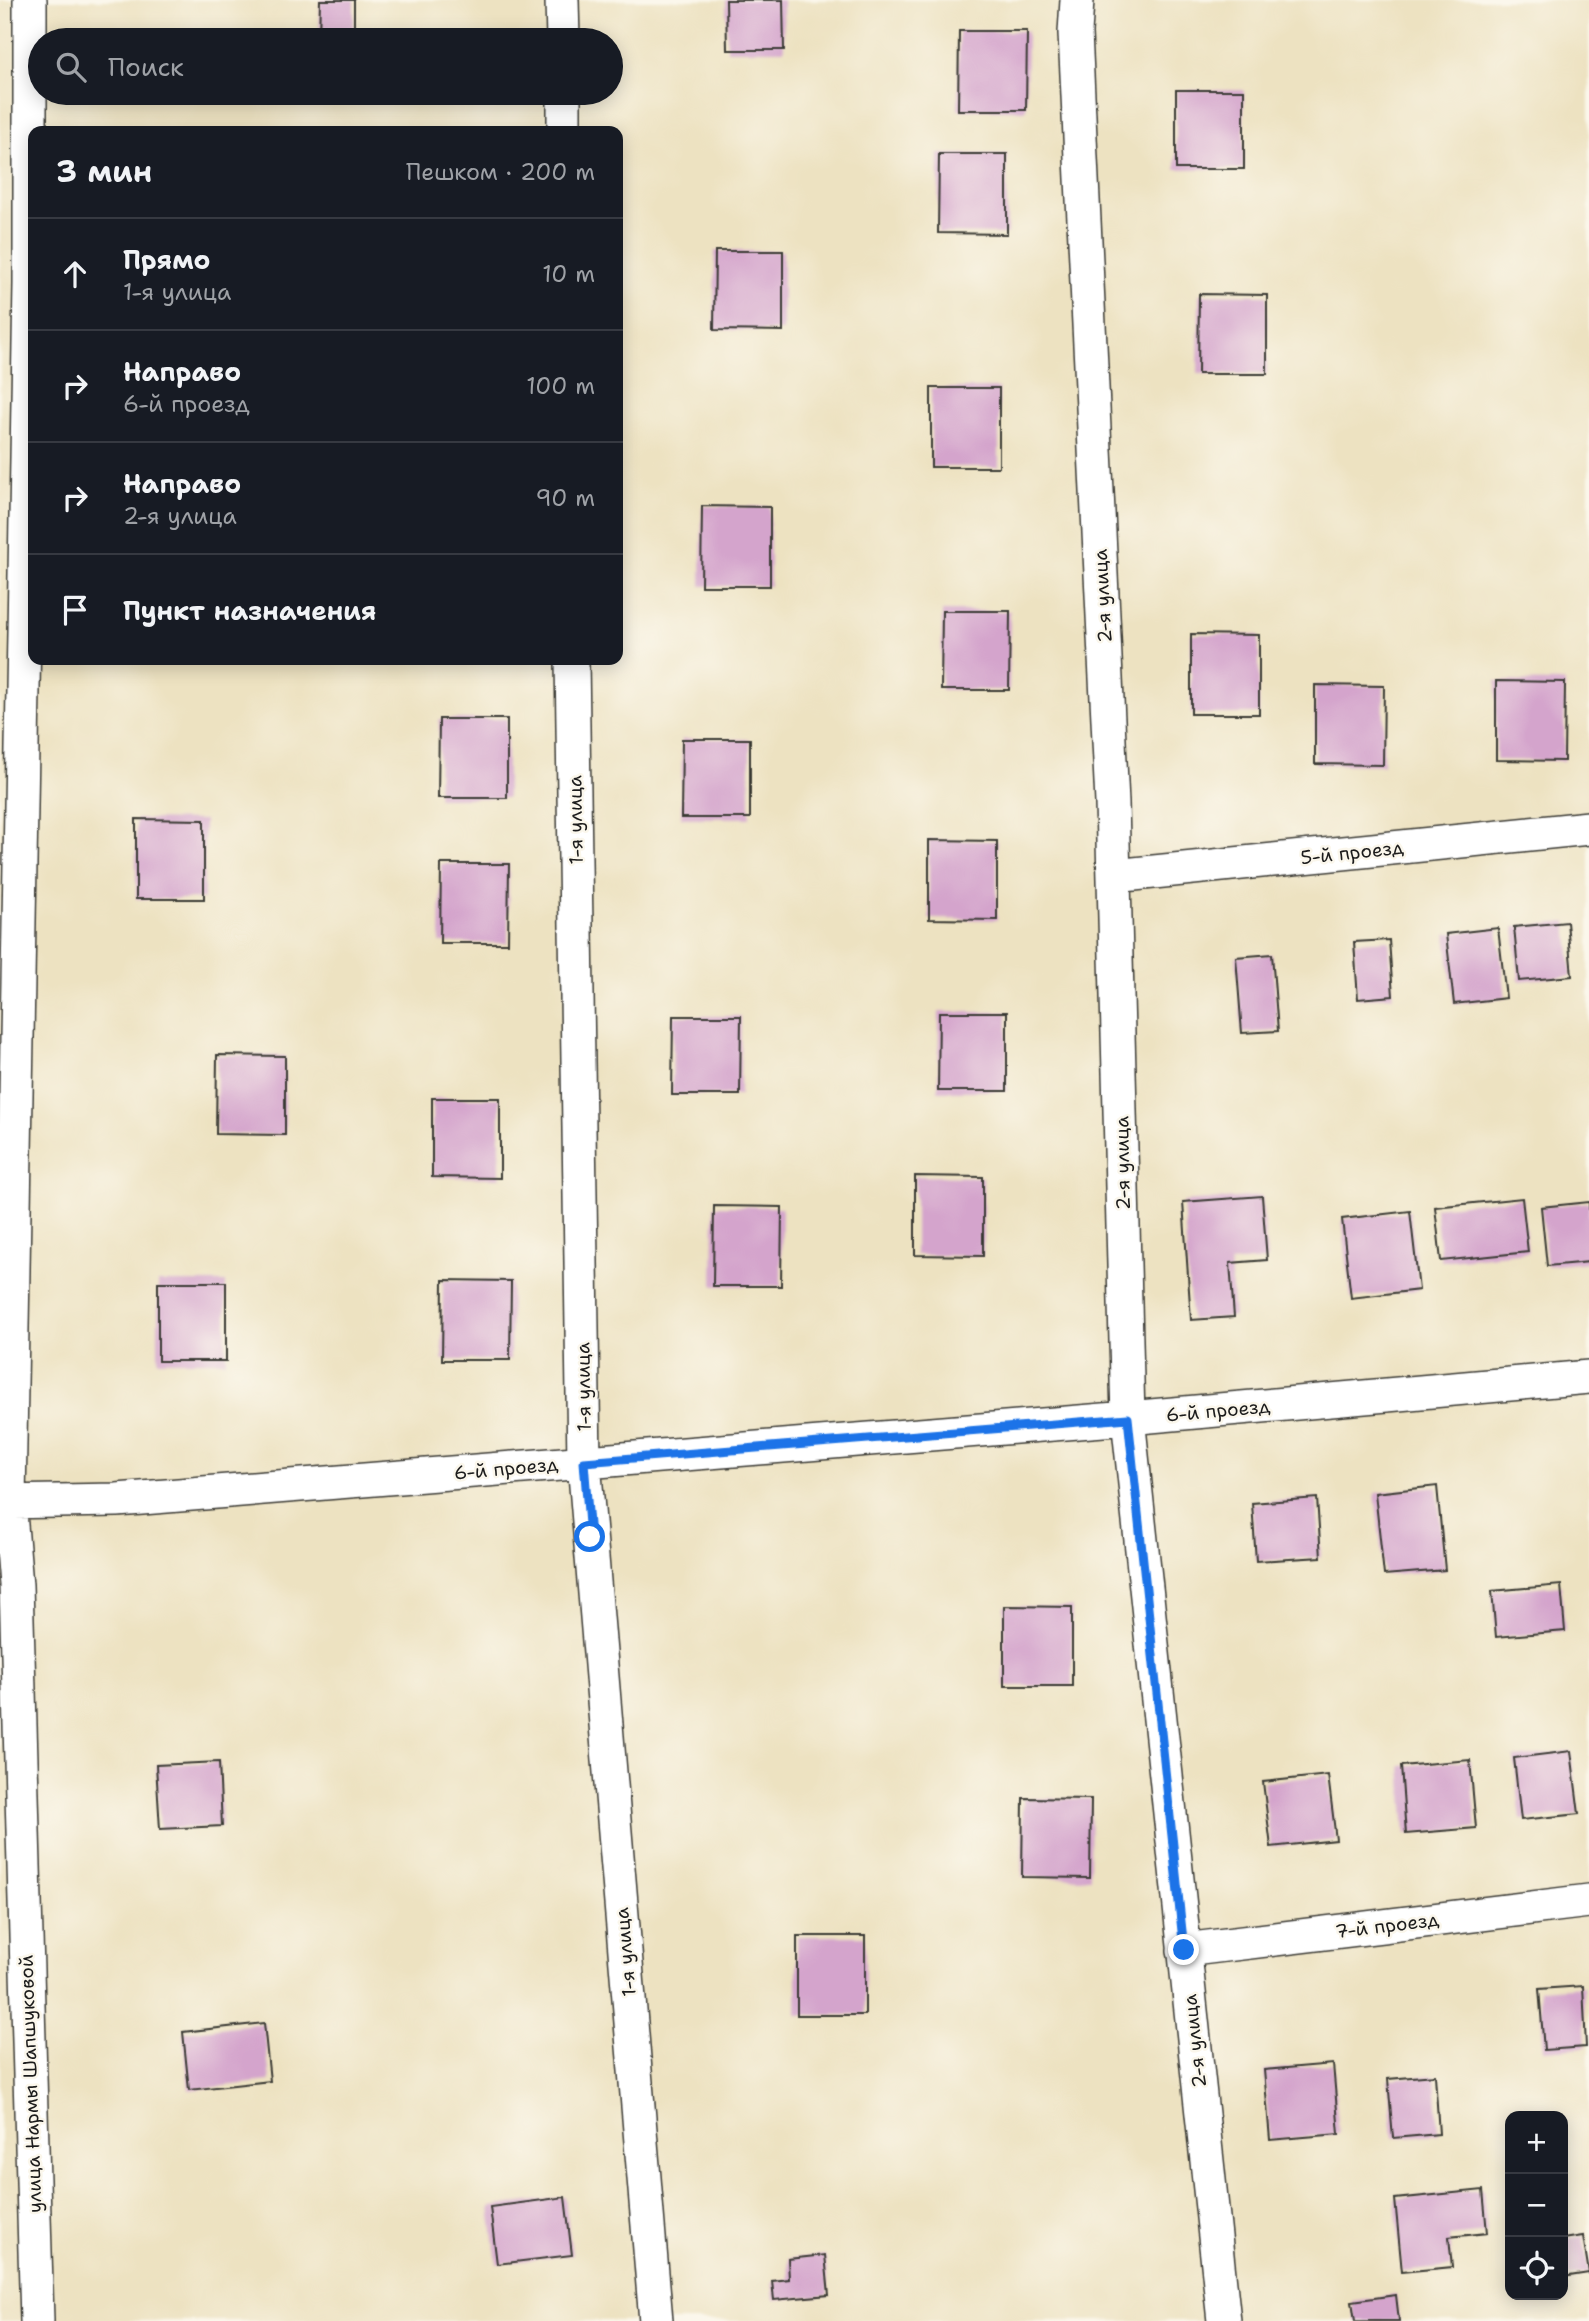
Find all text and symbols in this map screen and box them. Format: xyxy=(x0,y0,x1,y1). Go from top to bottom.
search box xyxy=(28,28,623,105)
icon: search xyxy=(52,48,90,86)
text: Поиск xyxy=(108,49,184,84)
text: 3 мин xyxy=(56,151,152,192)
text: Пешком · 200 m xyxy=(406,157,595,187)
text: Прямо xyxy=(123,242,211,277)
icon: ahead xyxy=(56,255,94,293)
text: 10 m xyxy=(542,259,595,289)
text: 1-я улица xyxy=(123,277,231,307)
text: Направо xyxy=(123,354,241,389)
icon: right xyxy=(56,367,94,405)
text: 100 m xyxy=(526,371,595,401)
text: 6-й проезд xyxy=(123,389,250,419)
text: Направо xyxy=(123,466,241,501)
icon: right xyxy=(56,479,94,517)
text: 90 m xyxy=(535,483,595,513)
text: 2-я улица xyxy=(123,501,237,531)
street label: 2-я улица xyxy=(1088,548,1117,644)
icon: arrive xyxy=(56,591,94,629)
text: Пункт назначения xyxy=(123,593,376,628)
street label: 1-я улица xyxy=(562,775,589,865)
street label: 5-й проезд xyxy=(1299,835,1405,870)
street label: 2-я улица xyxy=(1109,1116,1136,1210)
street label: 1-я улица xyxy=(570,1342,597,1432)
street label: 6-й проезд xyxy=(1165,1393,1271,1428)
street label: 6-й проезд xyxy=(453,1451,559,1486)
route start xyxy=(574,1521,605,1552)
street label: 1-я улица xyxy=(609,1906,642,1998)
street label: 7-й проезд xyxy=(1334,1907,1440,1944)
route end xyxy=(1168,1934,1199,1965)
street label: улица Нармы Шапшуковой xyxy=(14,1954,47,2213)
street label: 2-я улица xyxy=(1177,1993,1212,2089)
map controls xyxy=(1505,2111,1568,2300)
button: + xyxy=(1505,2111,1568,2174)
button: − xyxy=(1505,2174,1568,2237)
button: locate xyxy=(1505,2237,1568,2300)

